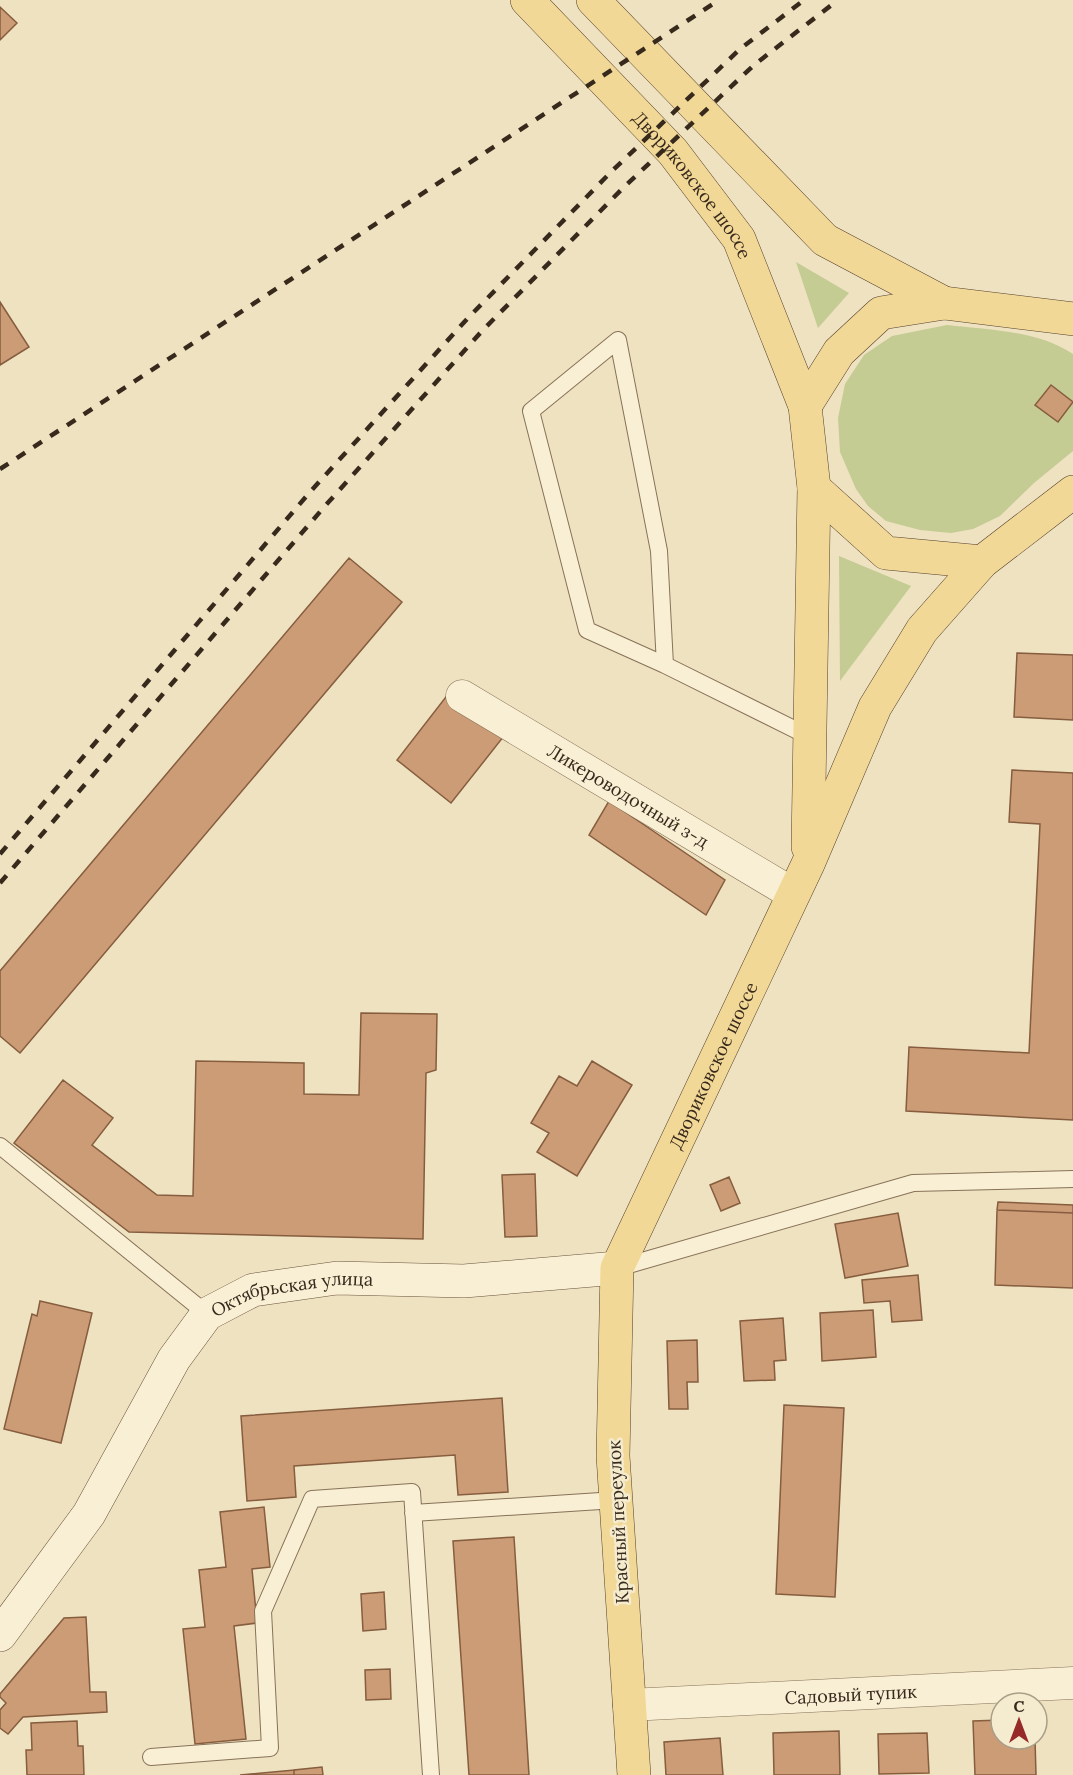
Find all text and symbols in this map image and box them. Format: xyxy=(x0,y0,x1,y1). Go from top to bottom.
street label: Двориковское шоссе xyxy=(628,106,757,262)
street label: Ликероводочный з-д xyxy=(544,739,714,853)
street label: Двориковское шоссе xyxy=(663,978,762,1153)
street label: Октябрьская улица xyxy=(207,1266,373,1322)
street label: Красный переулок xyxy=(602,1439,634,1605)
street label: Садовый тупик xyxy=(784,1679,918,1709)
north arrow xyxy=(989,1691,1049,1751)
text: С xyxy=(1013,1696,1025,1716)

